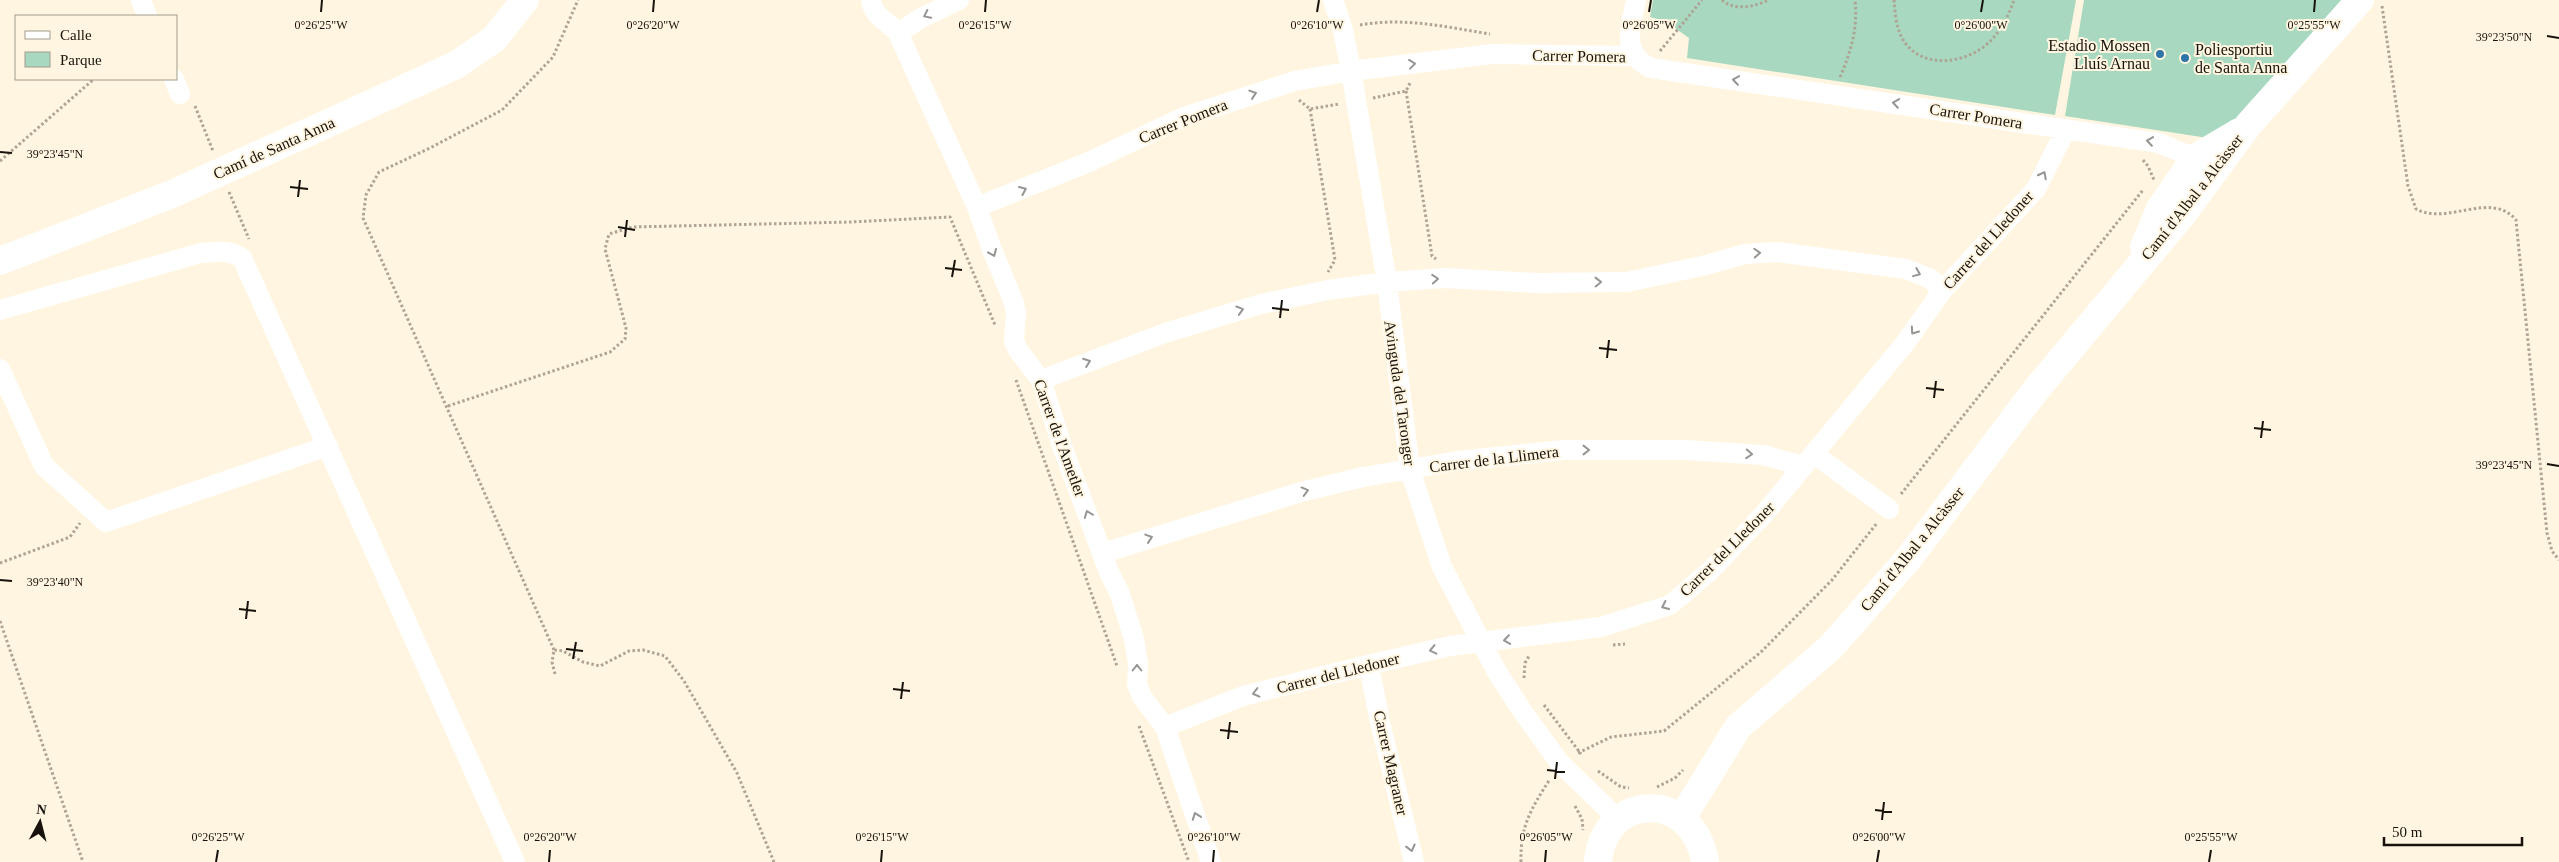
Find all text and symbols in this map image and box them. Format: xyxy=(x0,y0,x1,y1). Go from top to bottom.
one-way arrow xyxy=(923,9,932,19)
legend xyxy=(15,15,178,80)
text: 0°26'25"W xyxy=(294,18,348,32)
text: 0°26'20"W xyxy=(626,18,680,32)
text: 0°26'15"W xyxy=(958,18,1012,32)
text: 0°26'10"W xyxy=(1290,18,1344,32)
text: 0°26'05"W xyxy=(1622,18,1676,32)
text: 0°26'00"W xyxy=(1954,18,2008,32)
text: 0°25'55"W xyxy=(2287,18,2341,32)
text: Calle xyxy=(60,27,92,43)
text: 39°23'50"N xyxy=(2476,30,2533,44)
place label: Estadio Mossen Lluís Arnau xyxy=(2048,37,2150,72)
place label: Poliesportiu de Santa Anna xyxy=(2195,41,2287,76)
street label: Carrer Pomera xyxy=(1532,47,1626,65)
marker: Estadio Mossen Lluís Arnau xyxy=(2154,48,2166,60)
text: Parque xyxy=(60,52,102,68)
marker: Poliesportiu de Santa Anna xyxy=(2179,52,2191,64)
one-way arrow xyxy=(1409,59,1417,70)
one-way arrow xyxy=(1731,75,1740,85)
one-way arrow xyxy=(1249,90,1257,100)
street label: Carrer Pomera xyxy=(1136,96,1230,146)
one-way arrow xyxy=(1892,99,1901,109)
street label: Carrer Pomera xyxy=(1928,100,2024,132)
street label: Camí de Santa Anna xyxy=(211,114,337,182)
street label: Camí d'Albal a Alcàsser xyxy=(2138,130,2247,263)
one-way arrow xyxy=(2145,137,2154,147)
text: 39°23'45"N xyxy=(27,147,84,161)
one-way arrow xyxy=(2036,172,2046,181)
one-way arrow xyxy=(1018,186,1027,197)
street label: Carrer del Lledoner xyxy=(1939,187,2037,293)
one-way arrow xyxy=(987,248,998,257)
one-way arrow xyxy=(1753,248,1761,259)
one-way arrow xyxy=(1912,267,1921,278)
one-way arrow xyxy=(1432,273,1440,284)
one-way arrow xyxy=(1594,277,1602,287)
one-way arrow xyxy=(1236,306,1244,316)
street label: Avinguda del Taronger xyxy=(1380,319,1419,468)
one-way arrow xyxy=(1911,325,1920,335)
one-way arrow xyxy=(1082,358,1090,368)
street label: Carrer de l'Ametler xyxy=(1031,377,1089,500)
street label: Carrer de la Llimera xyxy=(1428,443,1560,475)
one-way arrow xyxy=(1582,445,1590,455)
one-way arrow xyxy=(1745,448,1753,459)
text: 39°23'45"N xyxy=(2476,458,2533,472)
street label: Camí d'Albal a Alcàsser xyxy=(1857,483,1968,614)
one-way arrow xyxy=(1300,487,1308,497)
street label: Carrer del Lledoner xyxy=(1676,498,1778,600)
one-way arrow xyxy=(1084,510,1095,519)
one-way arrow xyxy=(1144,533,1153,543)
text: 39°23'40"N xyxy=(27,575,84,589)
one-way arrow xyxy=(1661,600,1670,610)
one-way arrow xyxy=(1503,634,1511,644)
one-way arrow xyxy=(1429,644,1437,655)
street label: Carrer del Lledoner xyxy=(1275,649,1402,697)
one-way arrow xyxy=(1132,663,1142,671)
one-way arrow xyxy=(1252,687,1261,698)
street label: Carrer Magraner xyxy=(1370,709,1411,818)
north arrow xyxy=(15,797,65,847)
text: N xyxy=(36,802,47,818)
one-way arrow xyxy=(1192,812,1202,821)
scale bar xyxy=(2384,814,2522,846)
text: 50 m xyxy=(2392,824,2423,840)
text: 0°26'25"W xyxy=(191,830,245,844)
text: 0°26'20"W xyxy=(523,830,577,844)
text: 0°26'15"W xyxy=(855,830,909,844)
text: 0°26'10"W xyxy=(1187,830,1241,844)
text: 0°26'05"W xyxy=(1519,830,1573,844)
text: 0°26'00"W xyxy=(1852,830,1906,844)
text: 0°25'55"W xyxy=(2184,830,2238,844)
one-way arrow xyxy=(1405,844,1416,853)

